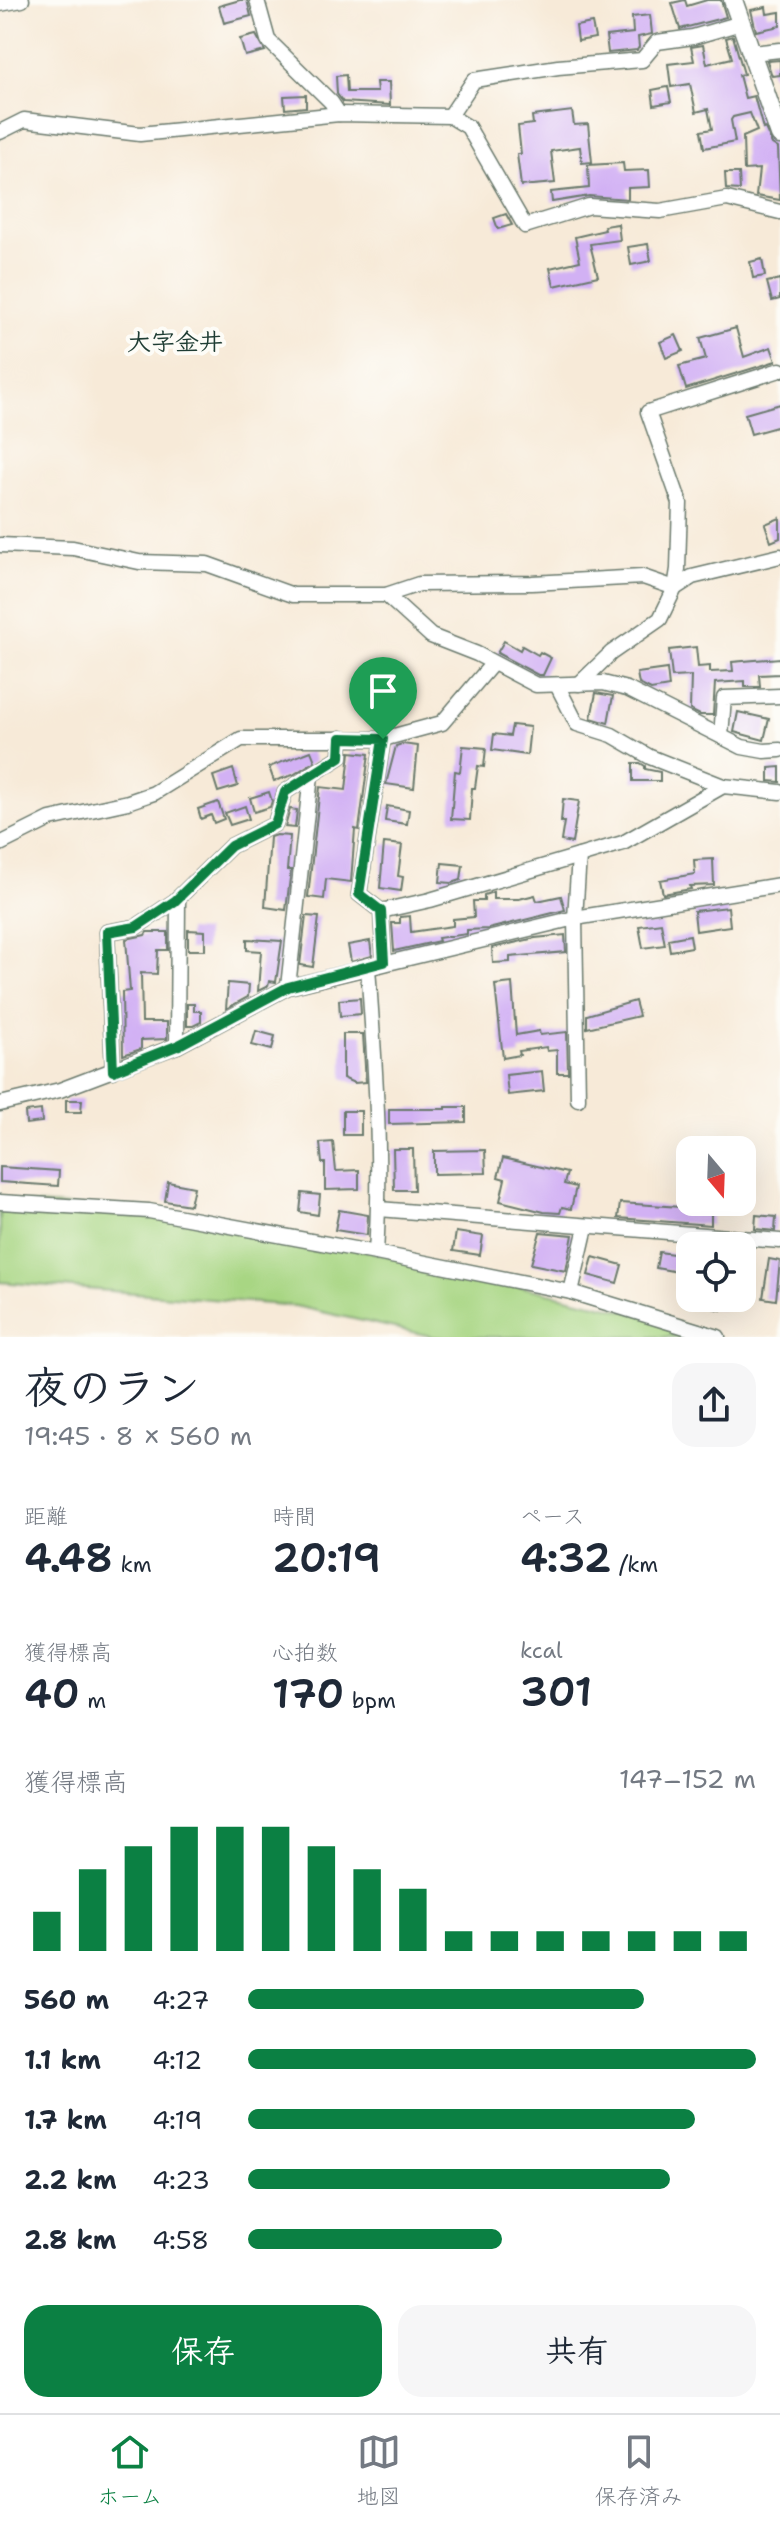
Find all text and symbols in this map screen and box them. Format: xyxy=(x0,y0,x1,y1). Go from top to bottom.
district label: 大字金井 xyxy=(127,326,223,358)
pin xyxy=(349,657,417,739)
icon: arrive xyxy=(361,669,405,713)
north arrow xyxy=(676,1136,756,1216)
map controls xyxy=(676,1136,756,1312)
button: locate xyxy=(676,1232,756,1312)
text: 夜のラン xyxy=(24,1358,200,1417)
button: share xyxy=(672,1363,756,1447)
text: 19:45 · 8 × 560 m xyxy=(24,1418,252,1453)
text: 距離 xyxy=(24,1502,68,1531)
text: 時間 xyxy=(272,1502,316,1531)
text: ペース xyxy=(520,1502,585,1531)
text: 4.48 xyxy=(24,1531,113,1585)
text: 20:19 xyxy=(272,1531,381,1585)
text: 4:32 xyxy=(520,1531,612,1585)
text: km xyxy=(113,1550,152,1579)
text: /km xyxy=(612,1550,658,1579)
text: kcal xyxy=(520,1636,563,1665)
text: 獲得標高 xyxy=(24,1638,112,1667)
text: 心拍数 xyxy=(272,1638,338,1667)
text: 301 xyxy=(520,1665,592,1719)
text: 40 xyxy=(24,1667,80,1721)
text: 170 xyxy=(272,1667,344,1721)
text: m xyxy=(80,1686,106,1715)
text: bpm xyxy=(344,1686,396,1715)
text: 147–152 m xyxy=(619,1761,756,1796)
text: 獲得標高 xyxy=(24,1764,128,1799)
text: 560 m xyxy=(24,1982,109,2017)
text: 4:27 xyxy=(152,1982,210,2017)
text: 1.1 km xyxy=(24,2042,101,2077)
text: 4:12 xyxy=(152,2042,202,2077)
text: 1.7 km xyxy=(24,2102,107,2137)
text: 4:19 xyxy=(152,2102,203,2137)
text: 2.2 km xyxy=(24,2162,117,2197)
text: 4:23 xyxy=(152,2162,210,2197)
text: 2.8 km xyxy=(24,2222,117,2257)
text: 4:58 xyxy=(152,2222,209,2257)
button: 保存 xyxy=(24,2305,382,2397)
button: 共有 xyxy=(398,2305,756,2397)
tab: ホーム xyxy=(97,2430,162,2511)
tab: 地図 xyxy=(357,2430,401,2511)
tab: 保存済み xyxy=(595,2430,683,2511)

